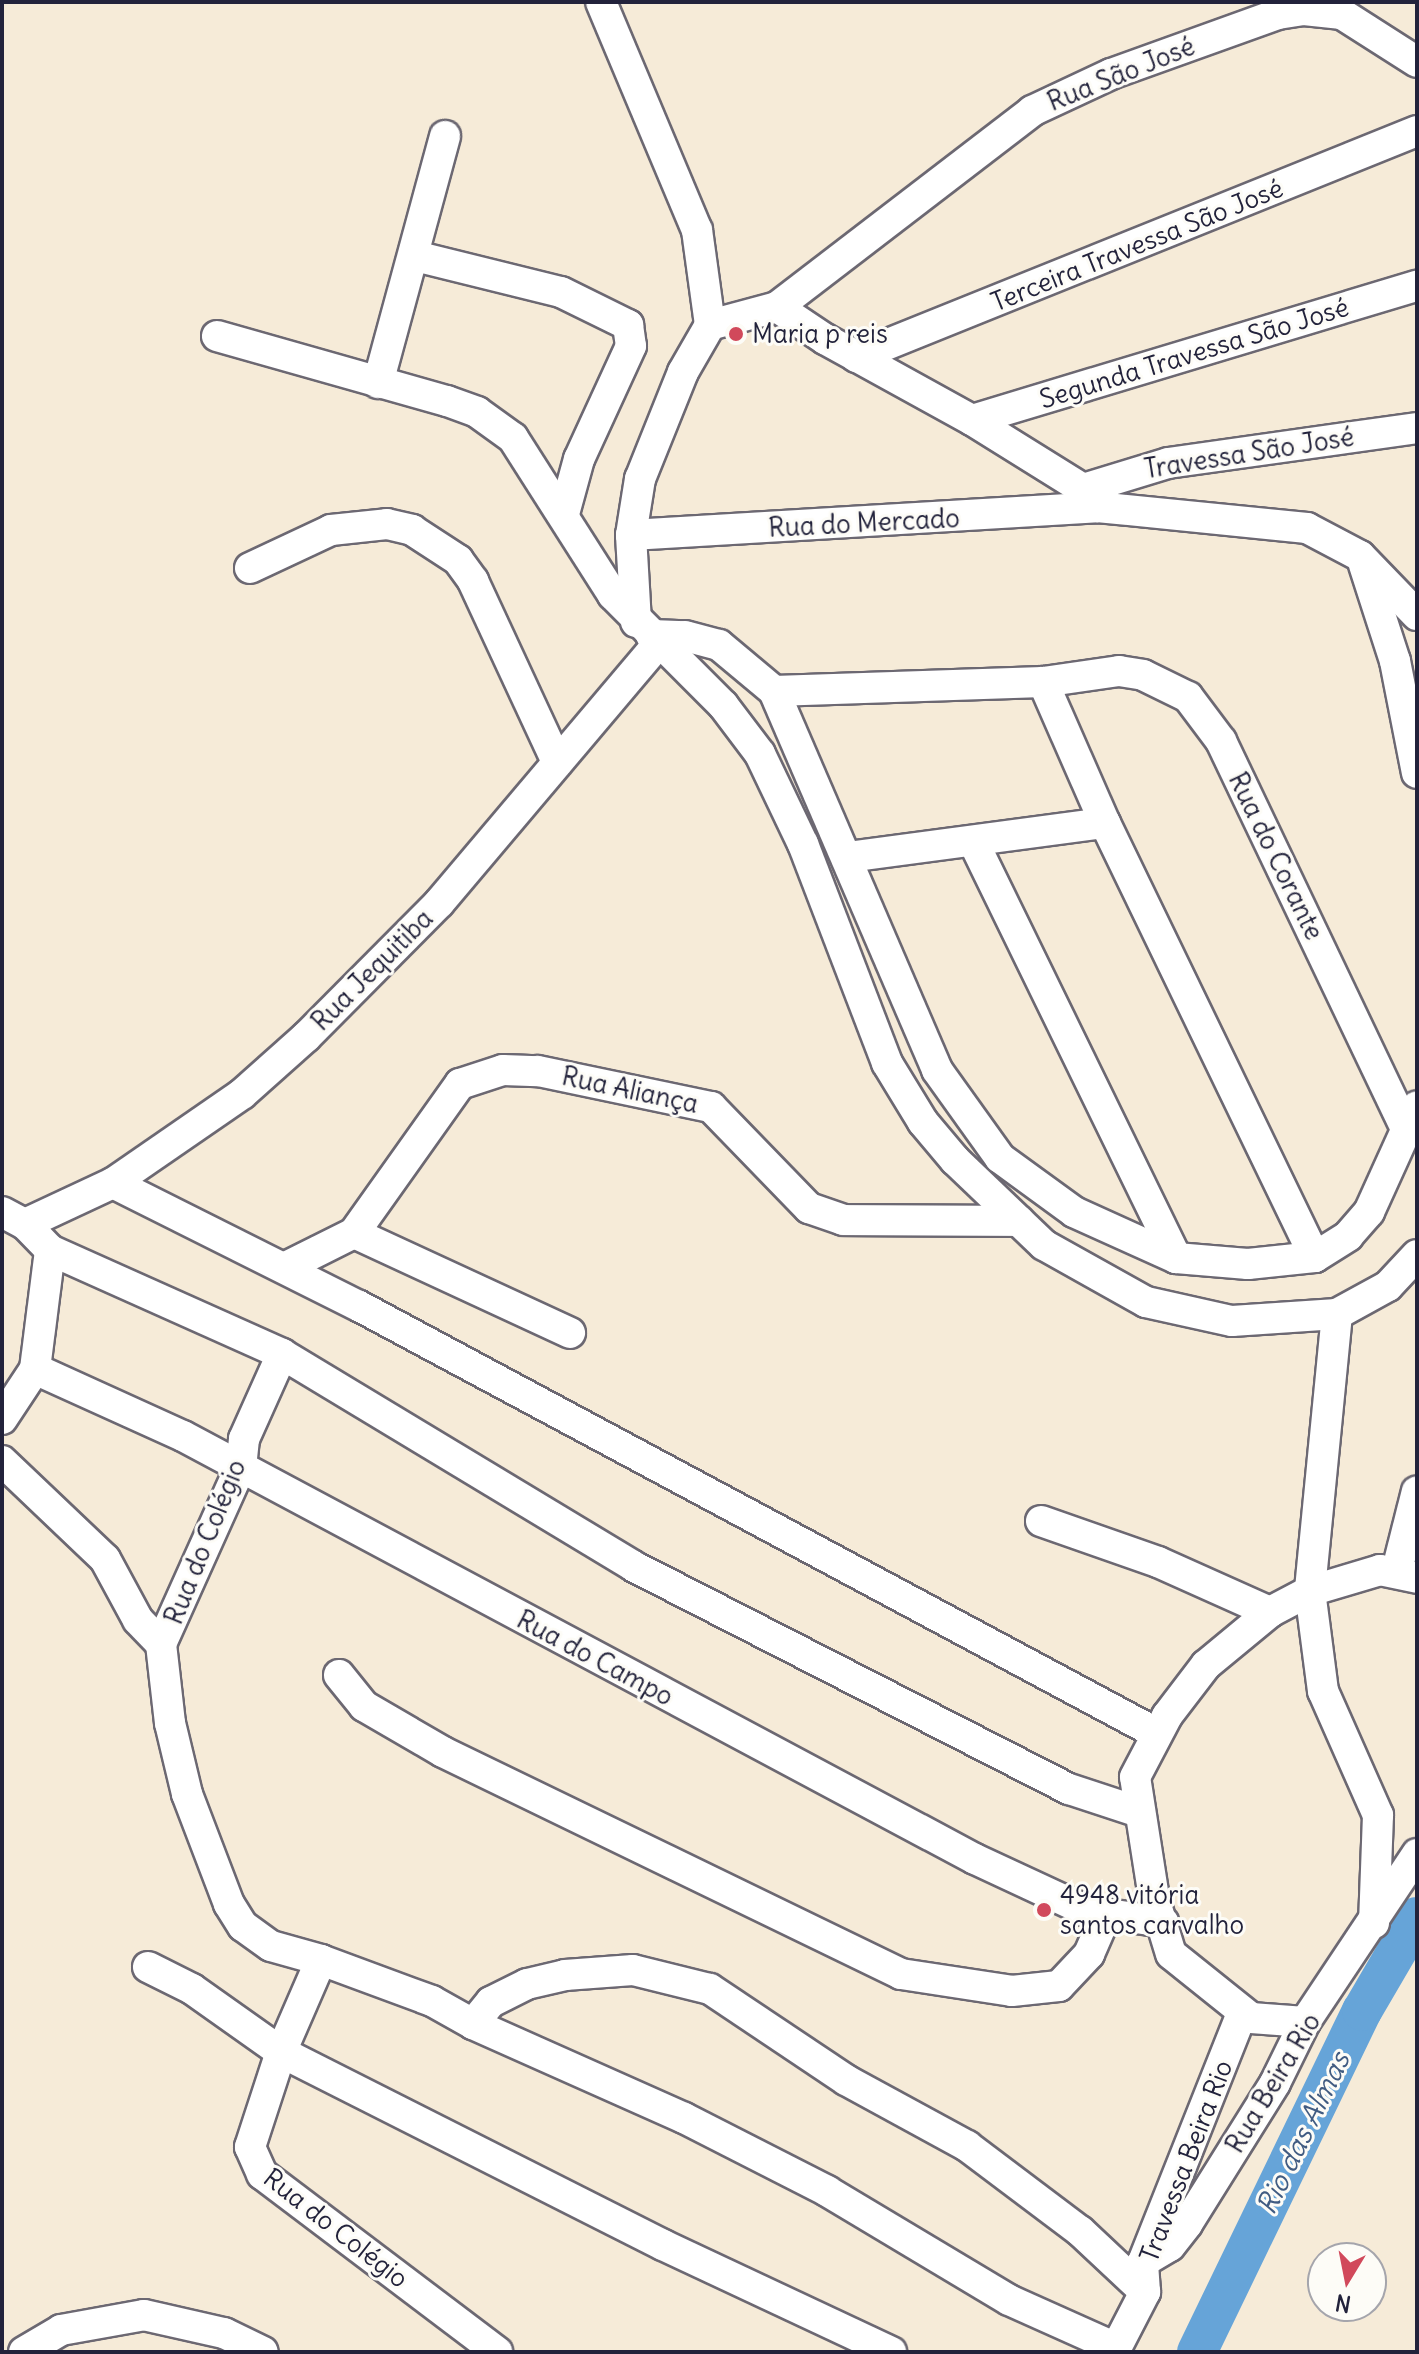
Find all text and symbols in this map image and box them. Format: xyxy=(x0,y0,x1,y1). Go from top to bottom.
street label: Rua São José xyxy=(1043,30,1199,118)
street label: Terceira Travessa São José xyxy=(987,172,1287,318)
street label: Segunda Travessa São José xyxy=(1036,291,1352,415)
place label: Maria p reis xyxy=(752,318,888,350)
marker: Maria p reis xyxy=(727,325,745,343)
street label: Travessa São José xyxy=(1142,421,1356,485)
street label: Rua do Mercado xyxy=(768,502,960,544)
street label: Rua do Corante xyxy=(1222,767,1330,945)
street label: Rua Jequitiba xyxy=(305,903,439,1037)
street label: Rua Aliança xyxy=(559,1060,701,1120)
street label: Rua do Colégio xyxy=(158,1455,252,1629)
street label: Rua do Campo xyxy=(511,1604,679,1712)
place label: 4948 vitória santos carvalho xyxy=(1060,1879,1244,1940)
marker: 4948 vitória santos carvalho xyxy=(1035,1901,1053,1919)
street label: Rua Beira Rio xyxy=(1219,2007,1327,2159)
water label: Rio das Almas xyxy=(1249,2047,1357,2219)
street label: Travessa Beira Rio xyxy=(1133,2056,1239,2266)
street label: Rua do Colégio xyxy=(258,2162,414,2294)
north arrow xyxy=(1307,2242,1387,2322)
text: N xyxy=(1333,2289,1353,2319)

